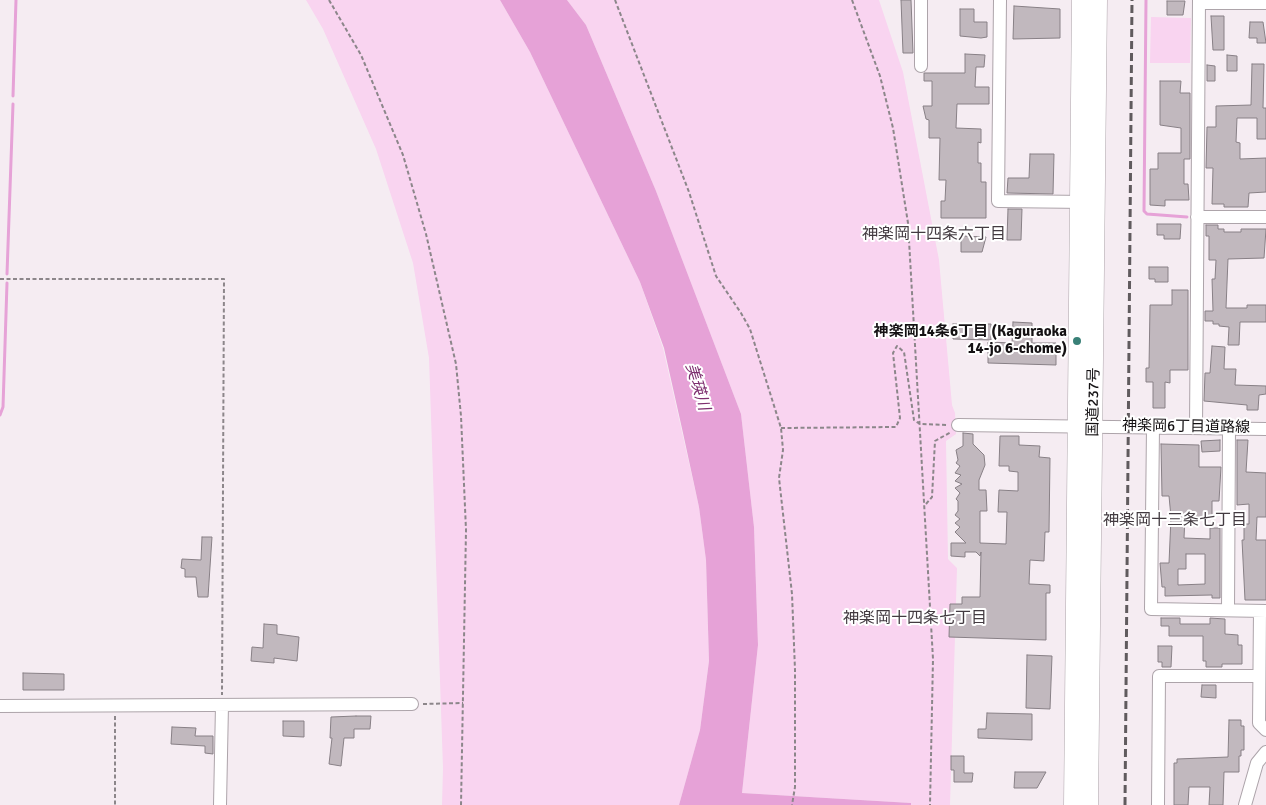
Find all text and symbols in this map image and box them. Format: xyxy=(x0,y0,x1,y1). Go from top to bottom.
district label: 神楽岡十四条六丁目 xyxy=(862,225,1006,245)
place label: 神楽岡14条6丁目 (Kaguraoka 14-jo 6-chome) xyxy=(874,323,1067,358)
marker: 神楽岡14条6丁目 (Kaguraoka 14-jo 6-chome) xyxy=(1071,335,1083,347)
water label: 美瑛川 xyxy=(681,361,713,413)
street label: 国道237号 xyxy=(1084,367,1104,437)
street label: 神楽岡6丁目道路線 xyxy=(1122,417,1250,437)
district label: 神楽岡十三条七丁目 xyxy=(1103,511,1247,531)
district label: 神楽岡十四条七丁目 xyxy=(843,609,987,629)

